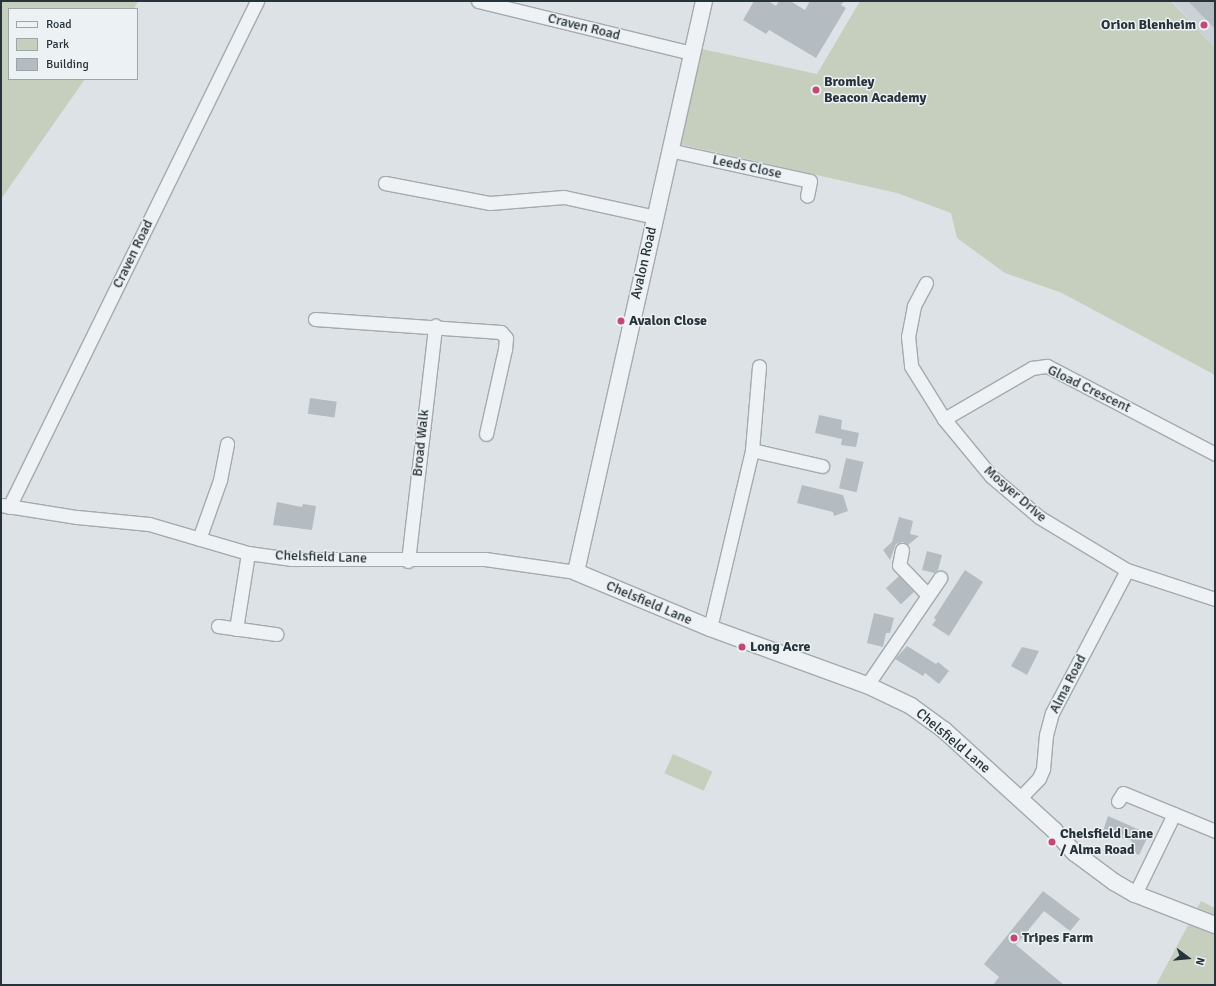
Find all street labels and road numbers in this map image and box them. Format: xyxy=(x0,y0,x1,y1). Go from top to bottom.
street label: Craven Road xyxy=(546,10,622,44)
street label: Leeds Close xyxy=(711,151,783,183)
street label: Craven Road xyxy=(109,217,157,291)
street label: Avalon Road xyxy=(628,225,660,301)
street label: Gload Crescent xyxy=(1045,362,1133,416)
street label: Broad Walk xyxy=(409,409,433,477)
street label: Mosyer Drive xyxy=(980,462,1050,526)
street label: Chelsfield Lane xyxy=(275,547,367,567)
street label: Chelsfield Lane xyxy=(603,577,695,629)
street label: Alma Road xyxy=(1046,652,1090,716)
street label: Chelsfield Lane xyxy=(912,705,994,777)

